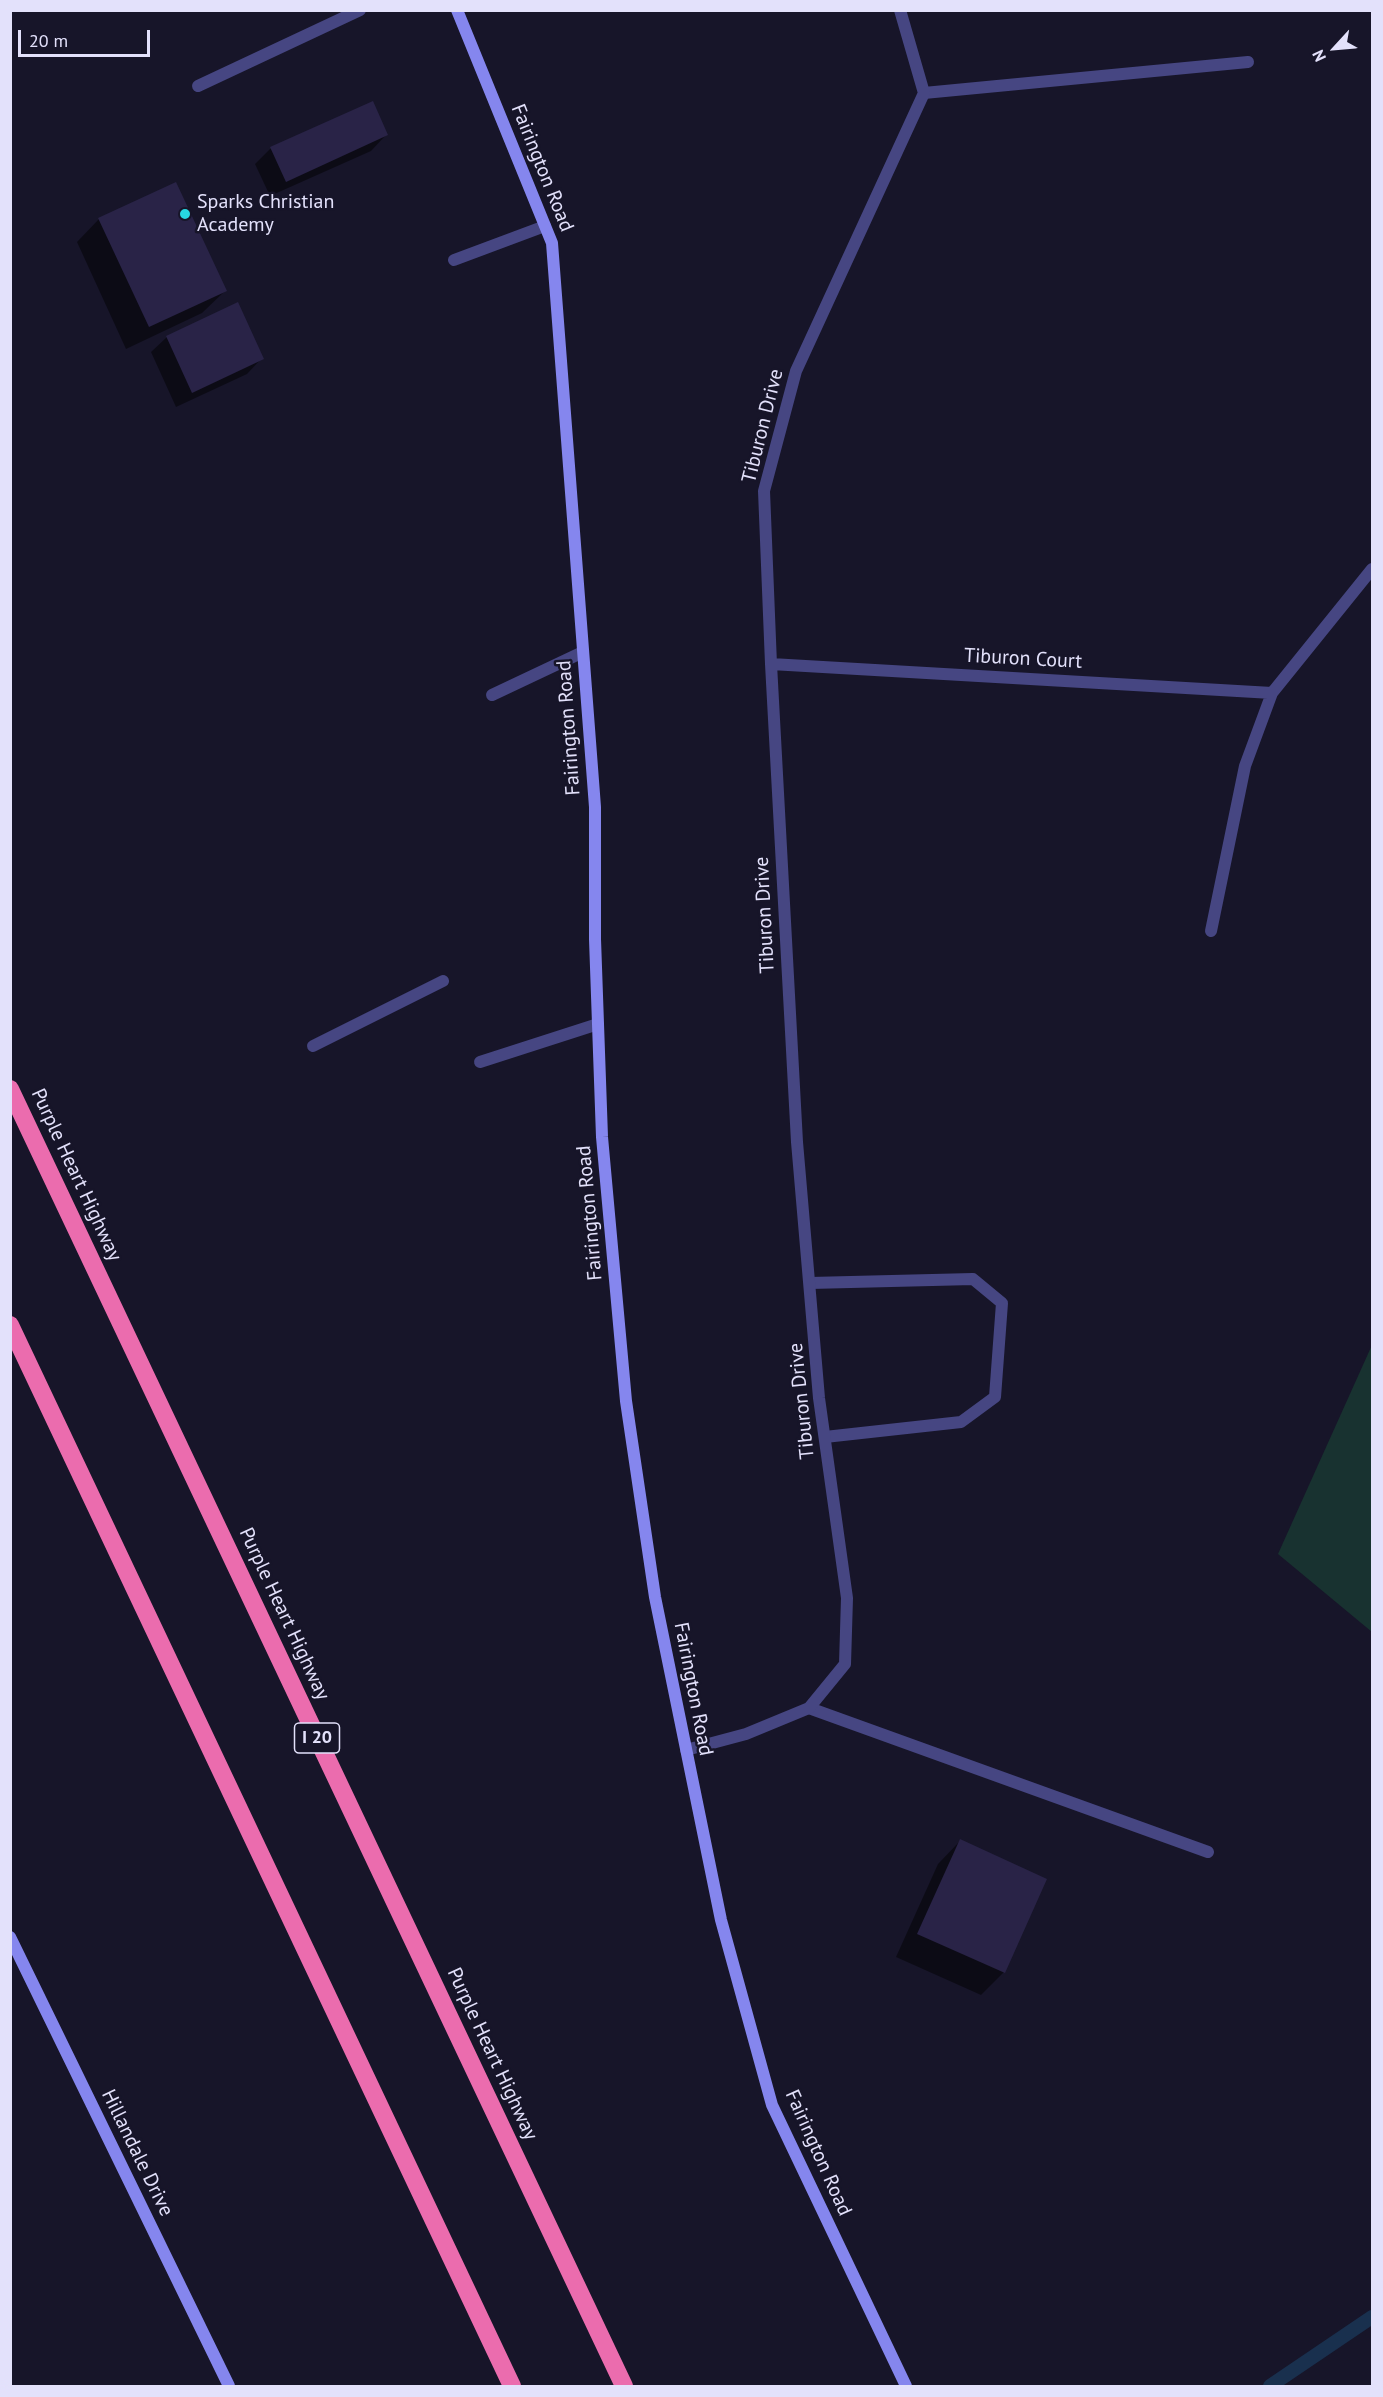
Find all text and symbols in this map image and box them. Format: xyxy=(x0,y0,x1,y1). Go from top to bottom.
scale bar xyxy=(21,18,153,56)
north arrow xyxy=(1305,18,1365,78)
text: 20 m xyxy=(29,29,68,52)
text: N xyxy=(1308,47,1330,65)
street label: Fairington Road xyxy=(506,101,578,235)
place label: Sparks Christian Academy xyxy=(197,190,334,237)
marker: Sparks Christian Academy xyxy=(178,207,192,221)
street label: Tiburon Drive xyxy=(737,366,789,486)
street label: Tiburon Court xyxy=(963,644,1083,674)
street label: Fairington Road xyxy=(552,660,586,796)
street label: Tiburon Drive xyxy=(750,856,780,974)
street label: Purple Heart Highway xyxy=(25,1085,127,1265)
street label: Fairington Road xyxy=(572,1145,608,1281)
street label: Tiburon Drive xyxy=(784,1342,820,1460)
street label: Purple Heart Highway xyxy=(233,1524,335,1704)
street label: Fairington Road xyxy=(668,1620,718,1758)
road number: I 20 xyxy=(294,1723,340,1753)
street label: Purple Heart Highway xyxy=(441,1964,543,2144)
street label: Hillandale Drive xyxy=(96,2086,178,2220)
street label: Fairington Road xyxy=(780,2086,856,2220)

